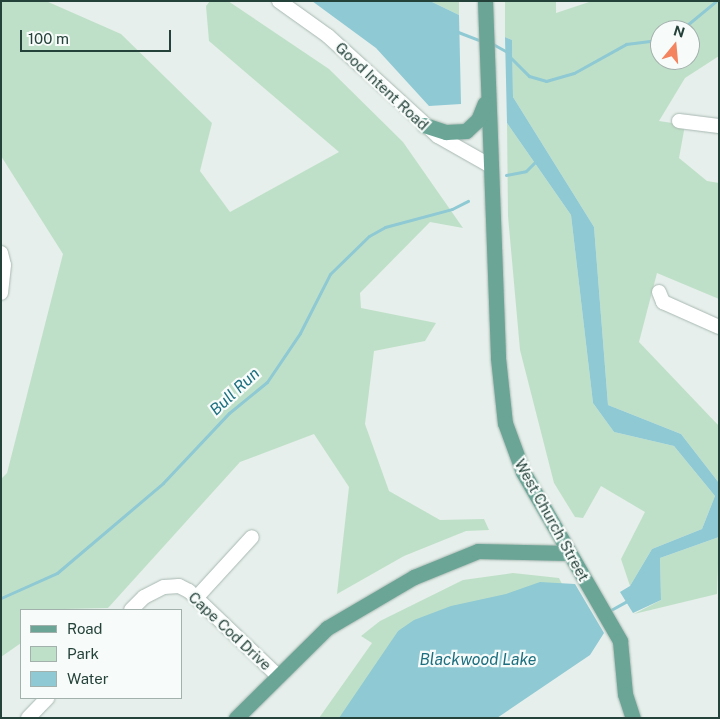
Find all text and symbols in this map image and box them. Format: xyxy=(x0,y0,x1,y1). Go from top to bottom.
scale bar xyxy=(22,20,174,52)
north arrow xyxy=(650,20,700,70)
text: N xyxy=(672,22,687,41)
text: 100 m xyxy=(28,30,69,47)
street label: Good Intent Road xyxy=(332,38,432,134)
water label: Bull Run xyxy=(206,364,264,420)
street label: West Church Street xyxy=(511,456,593,584)
street label: Cape Cod Drive xyxy=(185,588,275,674)
legend xyxy=(20,609,182,699)
text: Road xyxy=(67,620,103,637)
text: Park xyxy=(67,645,99,662)
water label: Blackwood Lake xyxy=(420,650,536,670)
text: Water xyxy=(67,670,109,687)

